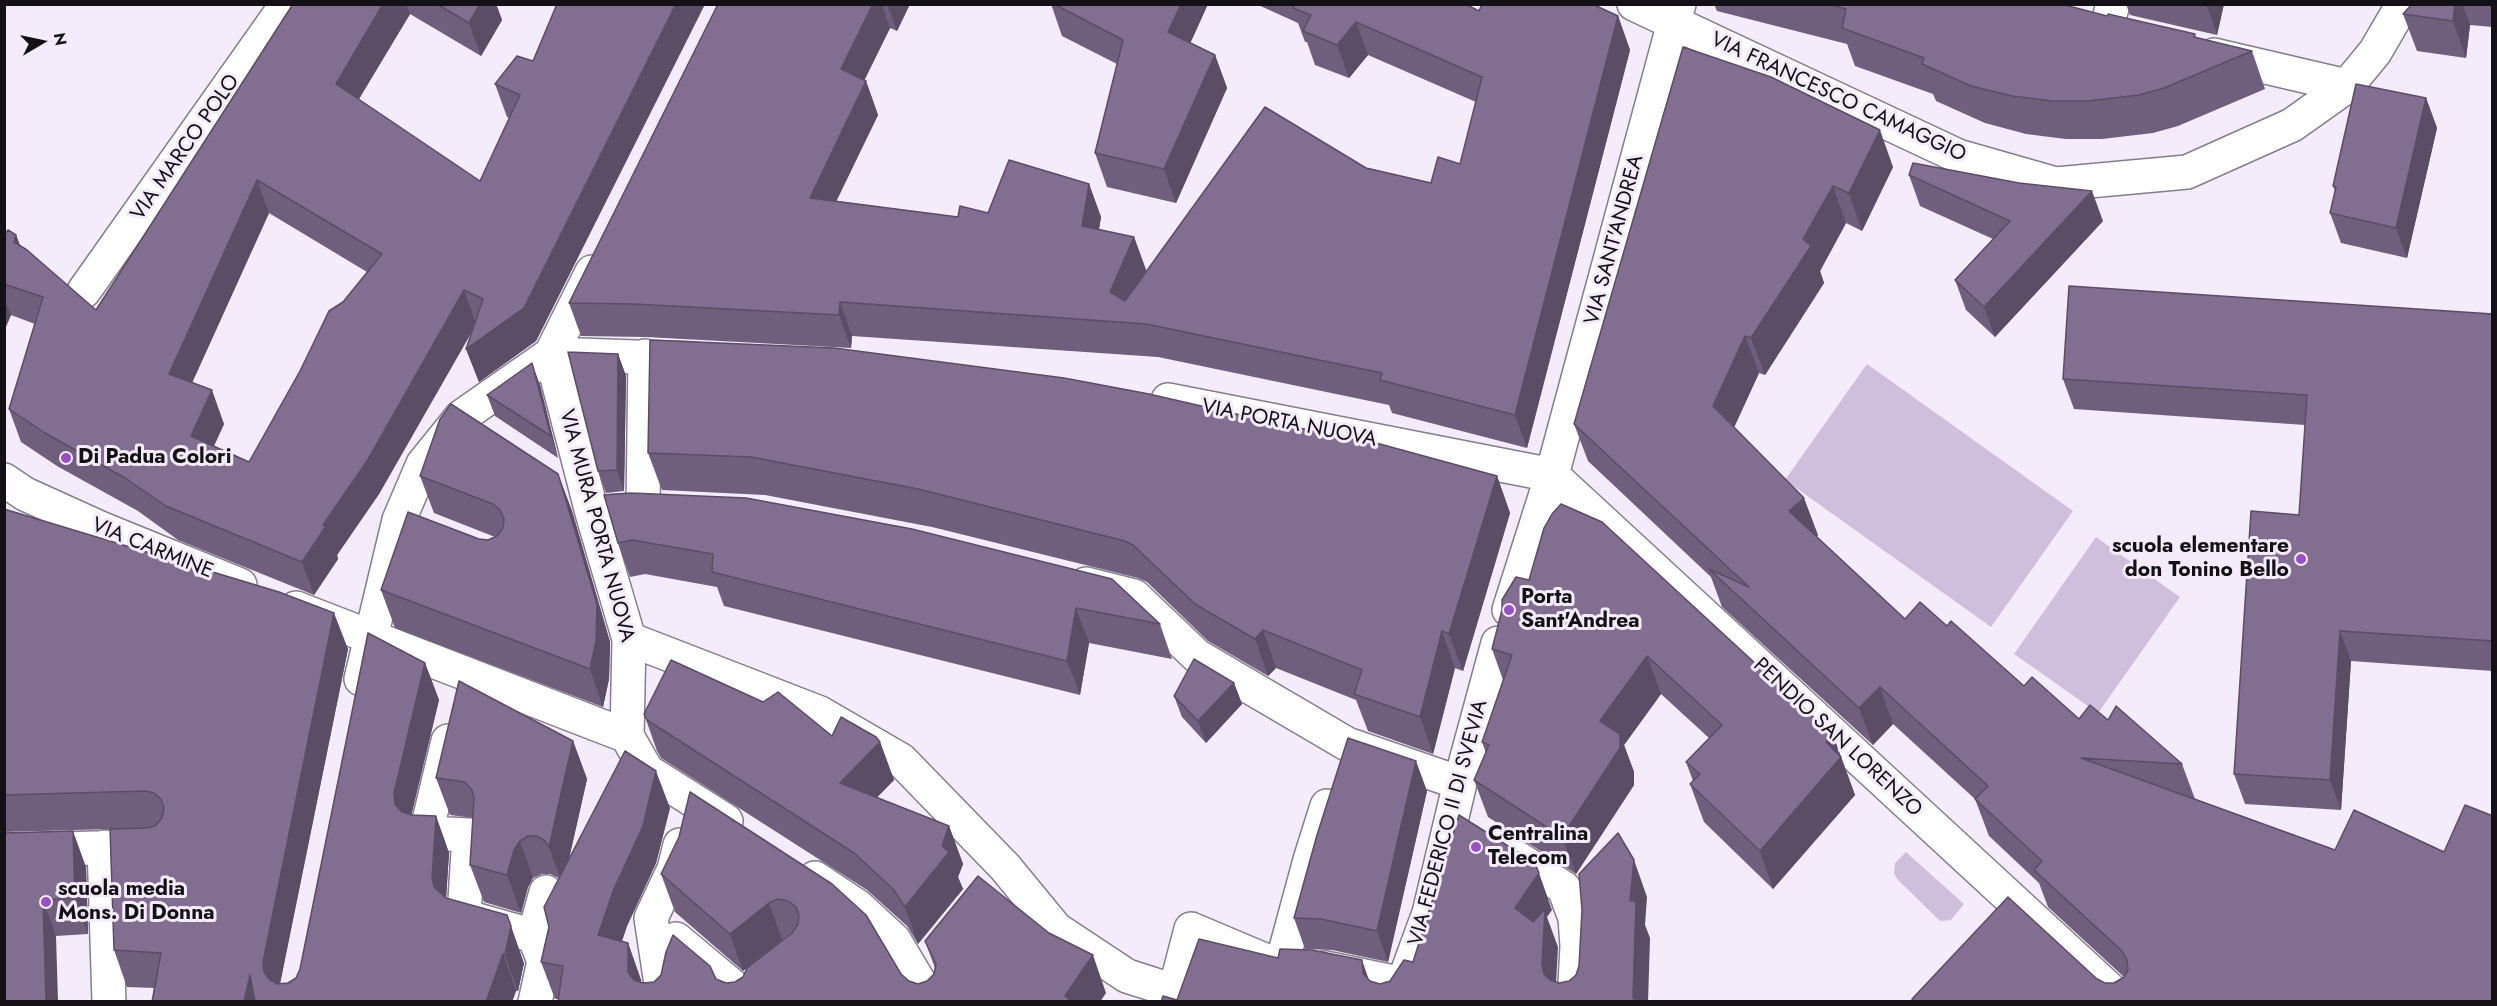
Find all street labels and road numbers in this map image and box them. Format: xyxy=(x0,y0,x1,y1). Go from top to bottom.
street label: VIA FRANCESCO CAMAGGIO xyxy=(1706,28,1970,168)
street label: VIA MARCO POLO xyxy=(126,70,246,226)
street label: VIA SANT'ANDREA xyxy=(1580,152,1650,328)
street label: VIA PORTA NUOVA xyxy=(1199,395,1379,453)
street label: VIA MURA PORTA NUOVA xyxy=(553,407,639,645)
street label: VIA CARMINE xyxy=(88,513,216,585)
street label: PENDIO SAN LORENZO xyxy=(1747,653,1927,823)
street label: VIA FEDERICO II DI SVEVIA xyxy=(1404,697,1494,949)

